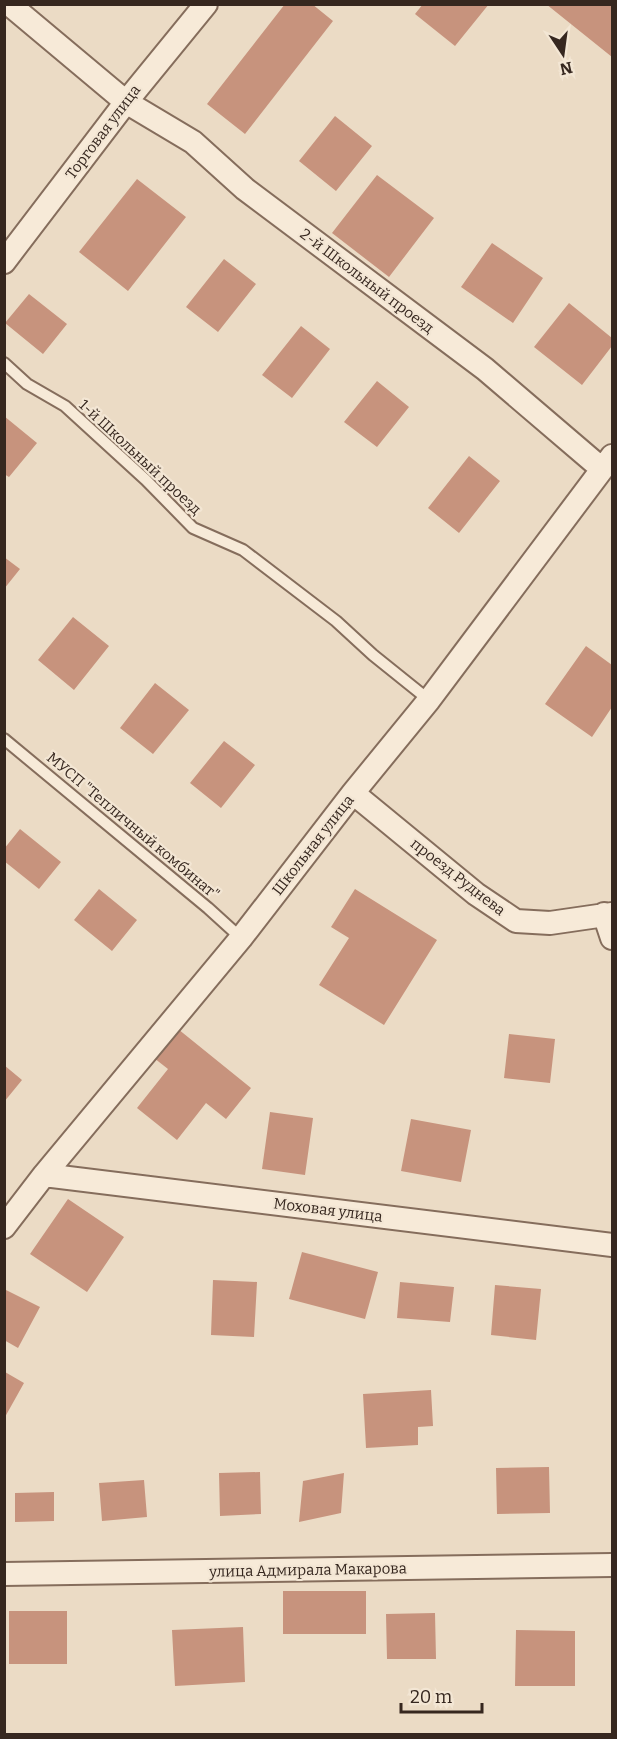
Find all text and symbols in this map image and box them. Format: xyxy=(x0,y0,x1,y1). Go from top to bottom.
north arrow xyxy=(533,24,593,84)
text: N xyxy=(558,57,574,79)
street label: Торговая улица xyxy=(62,81,144,183)
street label: 2-й Школьный проезд xyxy=(297,225,437,337)
street label: 1-й Школьный проезд xyxy=(75,396,205,518)
street label: МУСП "Тепличный комбинат" xyxy=(43,749,223,903)
street label: Школьная улица xyxy=(268,791,358,899)
street label: проезд Руднева xyxy=(407,834,509,920)
street label: Моховая улица xyxy=(272,1194,384,1226)
street label: улица Адмирала Макарова xyxy=(208,1559,407,1581)
scale bar xyxy=(401,1676,482,1714)
text: 20 m xyxy=(410,1686,452,1708)

